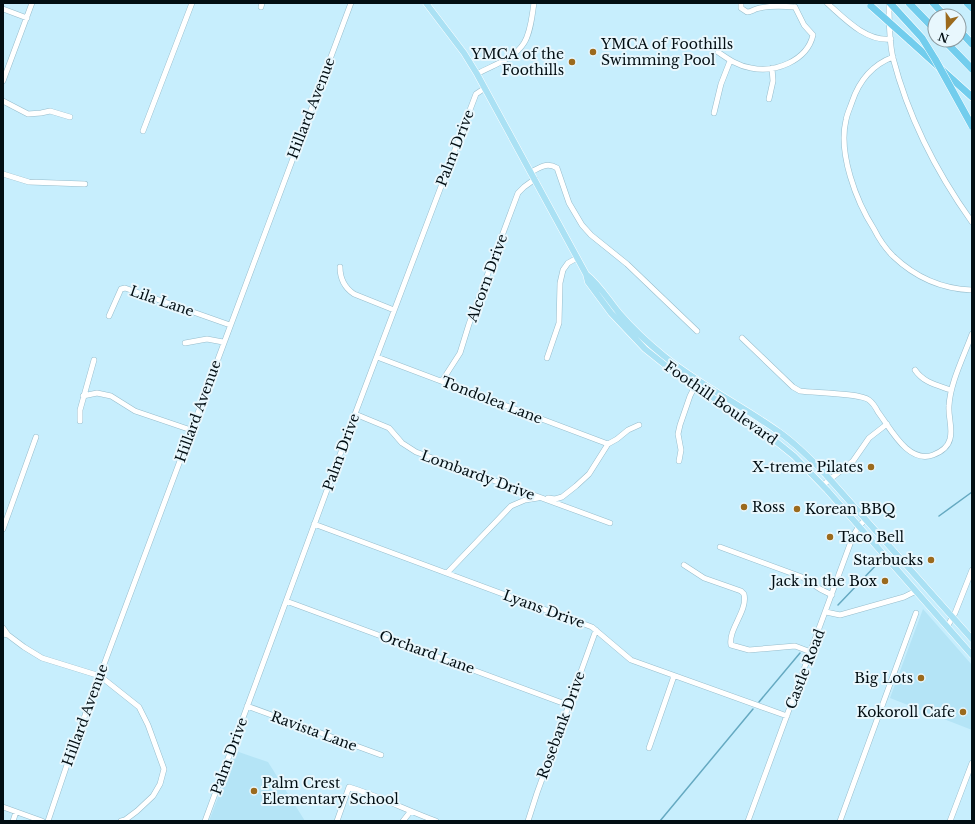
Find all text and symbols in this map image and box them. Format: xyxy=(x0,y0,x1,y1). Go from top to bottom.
north arrow xyxy=(927,8,967,48)
text: N xyxy=(936,29,951,46)
place label: YMCA of Foothills Swimming Pool xyxy=(600,35,733,69)
place label: YMCA of the Foothills xyxy=(470,45,564,79)
marker: YMCA of Foothills Swimming Pool xyxy=(588,47,598,57)
street label: Hillard Avenue xyxy=(283,55,339,161)
marker: YMCA of the Foothills xyxy=(567,57,577,67)
street label: Palm Drive xyxy=(432,107,478,189)
street label: Alcorn Drive xyxy=(462,232,511,325)
street label: Lila Lane xyxy=(128,282,196,320)
street label: Hillard Avenue xyxy=(171,357,225,465)
street label: Foothill Boulevard xyxy=(661,357,781,449)
street label: Tondolea Lane xyxy=(439,372,545,428)
street label: Palm Drive xyxy=(319,411,363,493)
street label: Lombardy Drive xyxy=(419,446,537,504)
place label: X-treme Pilates xyxy=(752,458,863,476)
marker: X-treme Pilates xyxy=(866,462,876,472)
place label: Ross xyxy=(752,498,785,516)
place label: Korean BBQ xyxy=(805,500,896,518)
marker: Ross xyxy=(739,502,749,512)
marker: Korean BBQ xyxy=(792,504,802,514)
place label: Taco Bell xyxy=(838,528,905,546)
marker: Taco Bell xyxy=(825,532,835,542)
place label: Starbucks xyxy=(853,551,923,569)
marker: Starbucks xyxy=(926,555,936,565)
place label: Jack in the Box xyxy=(769,572,877,590)
marker: Jack in the Box xyxy=(880,576,890,586)
street label: Lyans Drive xyxy=(501,586,587,632)
street label: Orchard Lane xyxy=(377,626,477,678)
street label: Castle Road xyxy=(781,626,829,712)
street label: Hillard Avenue xyxy=(58,661,112,769)
street label: Rosebank Drive xyxy=(533,669,589,781)
place label: Big Lots xyxy=(854,669,913,687)
marker: Big Lots xyxy=(916,673,926,683)
place label: Kokoroll Cafe xyxy=(857,703,955,721)
street label: Ravista Lane xyxy=(268,707,360,755)
marker: Kokoroll Cafe xyxy=(958,707,968,717)
street label: Palm Drive xyxy=(207,715,251,797)
place label: Palm Crest Elementary School xyxy=(262,774,399,808)
marker: Palm Crest Elementary School xyxy=(249,786,259,796)

